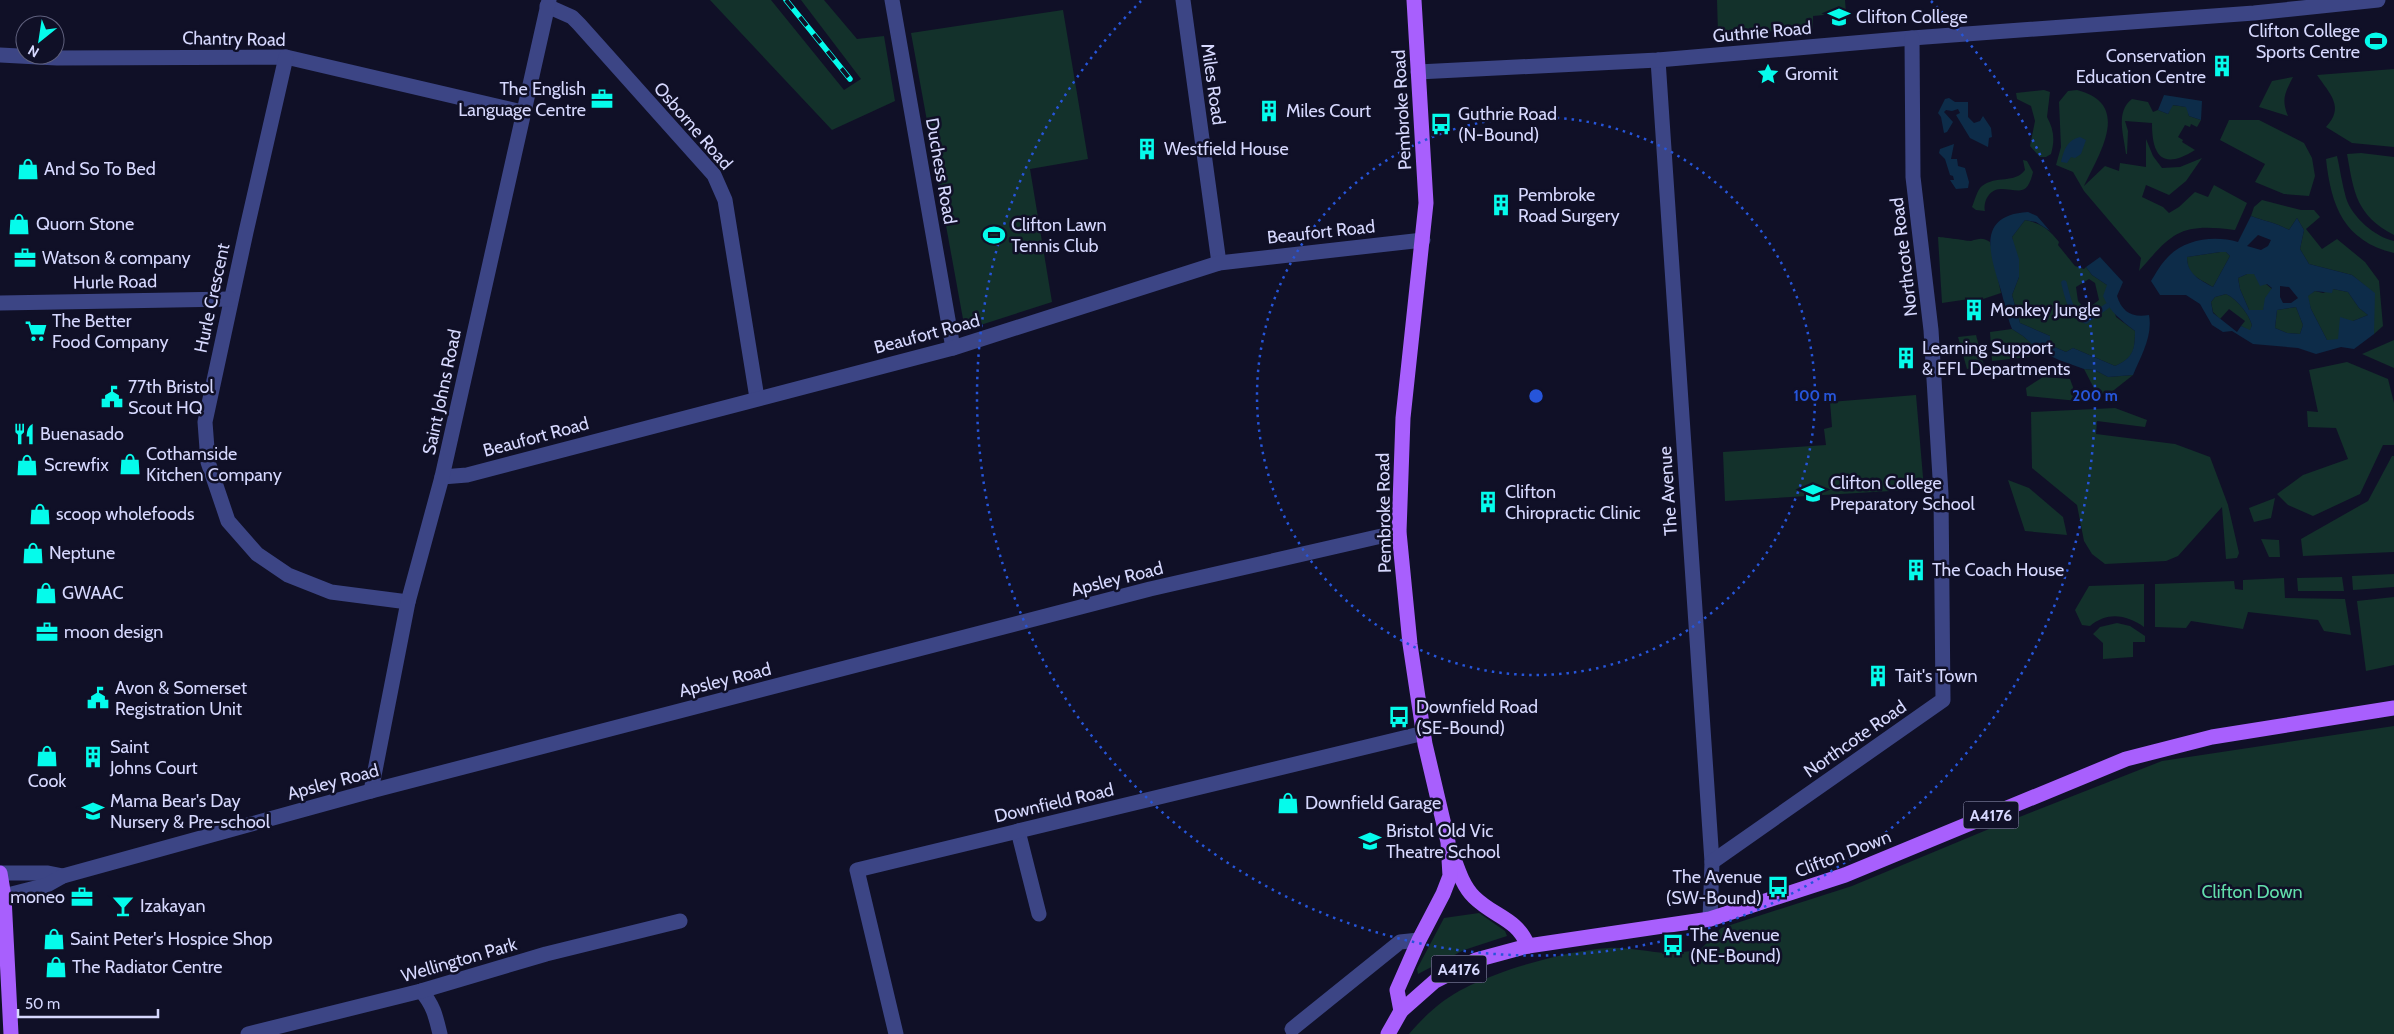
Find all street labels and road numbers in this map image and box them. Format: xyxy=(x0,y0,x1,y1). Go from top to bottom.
street label: Guthrie Road xyxy=(1712,17,1812,47)
street label: Chantry Road xyxy=(182,27,286,51)
street label: Miles Road xyxy=(1196,42,1230,126)
street label: Pembroke Road xyxy=(1388,49,1416,171)
street label: Osborne Road xyxy=(649,78,737,174)
street label: Duchess Road xyxy=(921,116,961,226)
street label: Northcote Road xyxy=(1886,196,1922,318)
street label: Beaufort Road xyxy=(1266,215,1376,249)
street label: Hurle Crescent xyxy=(190,241,234,355)
street label: Hurle Road xyxy=(73,270,157,294)
street label: Beaufort Road xyxy=(872,309,982,359)
street label: Saint Johns Road xyxy=(418,327,466,457)
street label: Beaufort Road xyxy=(481,412,591,462)
street label: The Avenue xyxy=(1654,446,1682,536)
street label: Pembroke Road xyxy=(1372,453,1396,573)
street label: Apsley Road xyxy=(1069,557,1165,601)
street label: Apsley Road xyxy=(677,658,773,702)
street label: Northcote Road xyxy=(1800,696,1910,782)
street label: Apsley Road xyxy=(285,759,381,805)
street label: Downfield Road xyxy=(992,779,1116,827)
road number: A4176 xyxy=(1964,802,2018,828)
street label: Clifton Down xyxy=(1792,826,1894,882)
street label: Wellington Park xyxy=(399,933,520,987)
road number: A4176 xyxy=(1432,956,1486,982)

